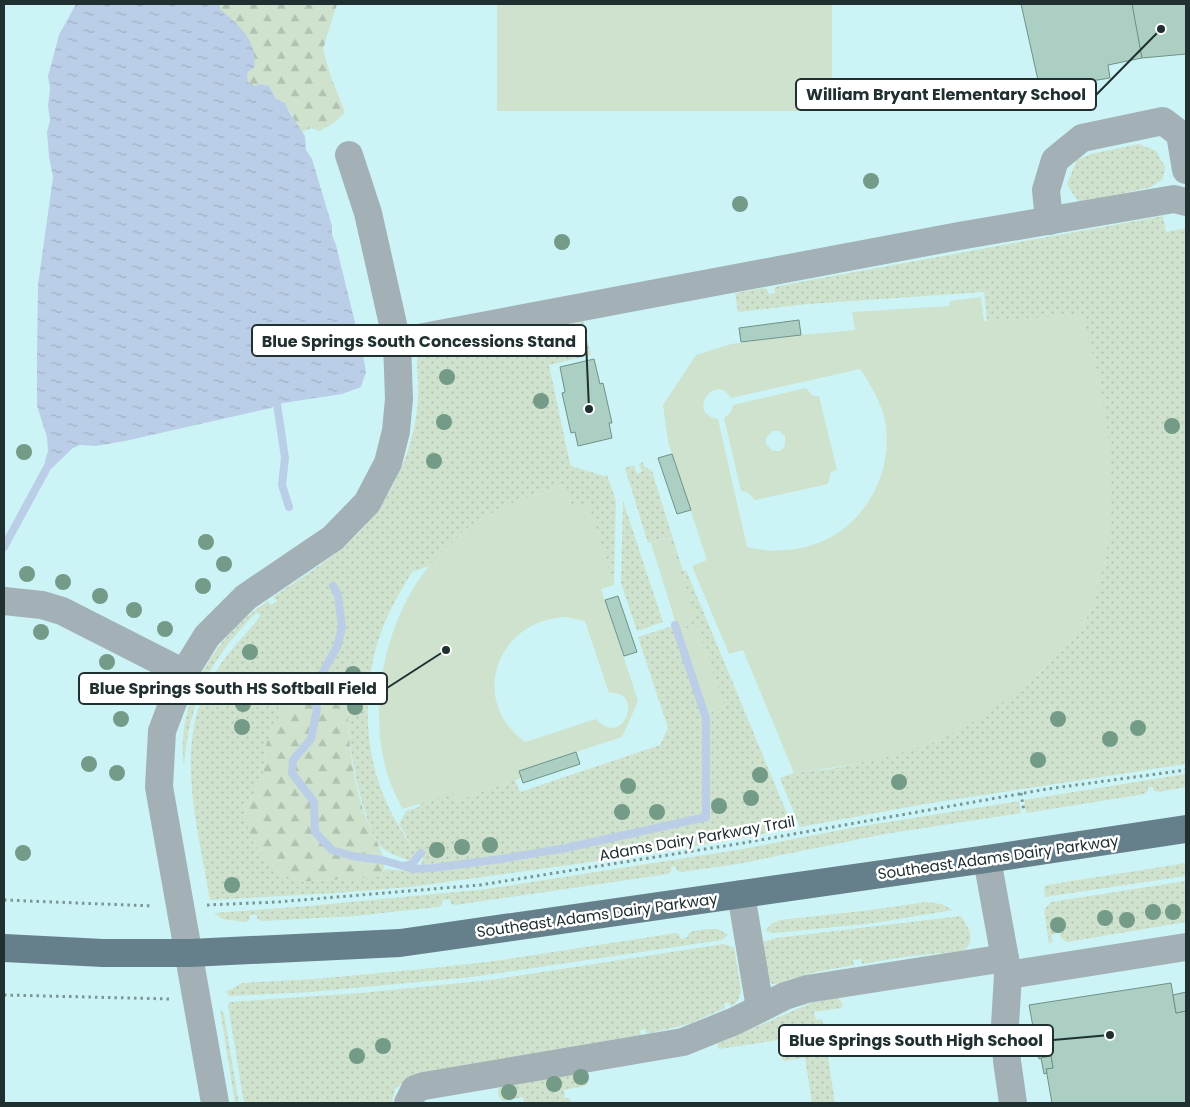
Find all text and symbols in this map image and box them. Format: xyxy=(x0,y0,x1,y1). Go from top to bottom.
callout: William Bryant Elementary School xyxy=(796,79,1096,110)
text: William Bryant Elementary School xyxy=(806,83,1086,106)
callout: Blue Springs South Concessions Stand xyxy=(252,325,586,356)
text: Blue Springs South Concessions Stand xyxy=(262,330,576,353)
callout: Blue Springs South HS Softball Field xyxy=(79,673,387,704)
text: Blue Springs South HS Softball Field xyxy=(89,677,377,700)
street label: Adams Dairy Parkway Trail xyxy=(597,810,797,866)
street label: Southeast Adams Dairy Parkway xyxy=(876,830,1120,884)
street label: Southeast Adams Dairy Parkway xyxy=(475,888,719,942)
callout: Blue Springs South High School xyxy=(779,1025,1053,1056)
text: Blue Springs South High School xyxy=(789,1029,1043,1052)

